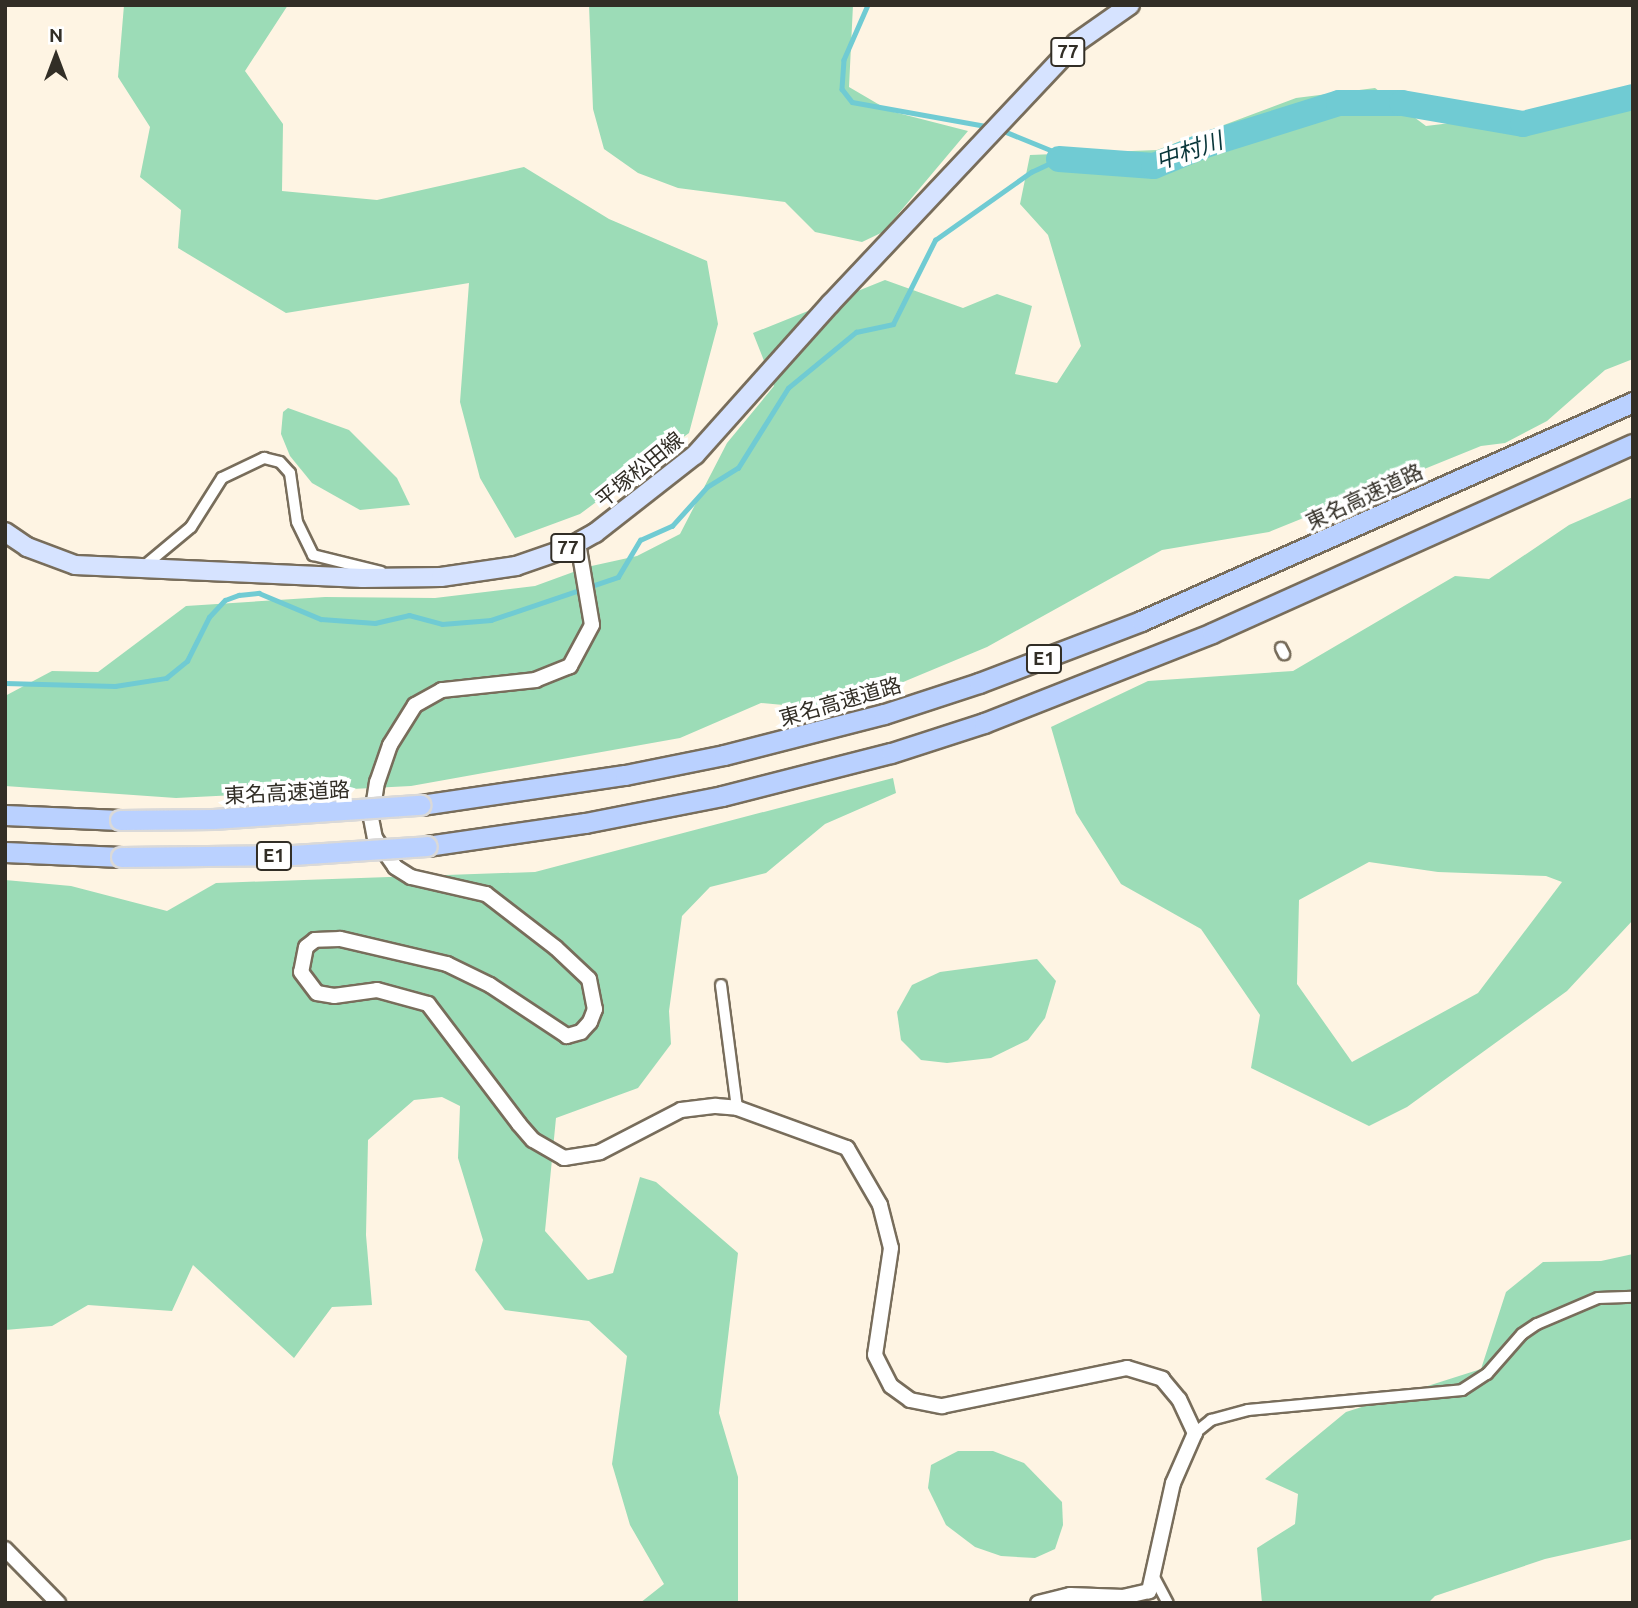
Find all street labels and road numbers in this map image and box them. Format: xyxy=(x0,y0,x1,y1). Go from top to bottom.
road number: 77 xyxy=(1049,36,1087,68)
street label: 平塚松田線 xyxy=(590,426,688,512)
street label: 東名高速道路 xyxy=(1302,458,1426,534)
road number: 77 xyxy=(549,533,587,564)
road number: E1 xyxy=(1025,644,1063,674)
street label: 東名高速道路 xyxy=(776,672,904,730)
street label: 東名高速道路 xyxy=(223,776,351,808)
road number: E1 xyxy=(255,841,293,872)

